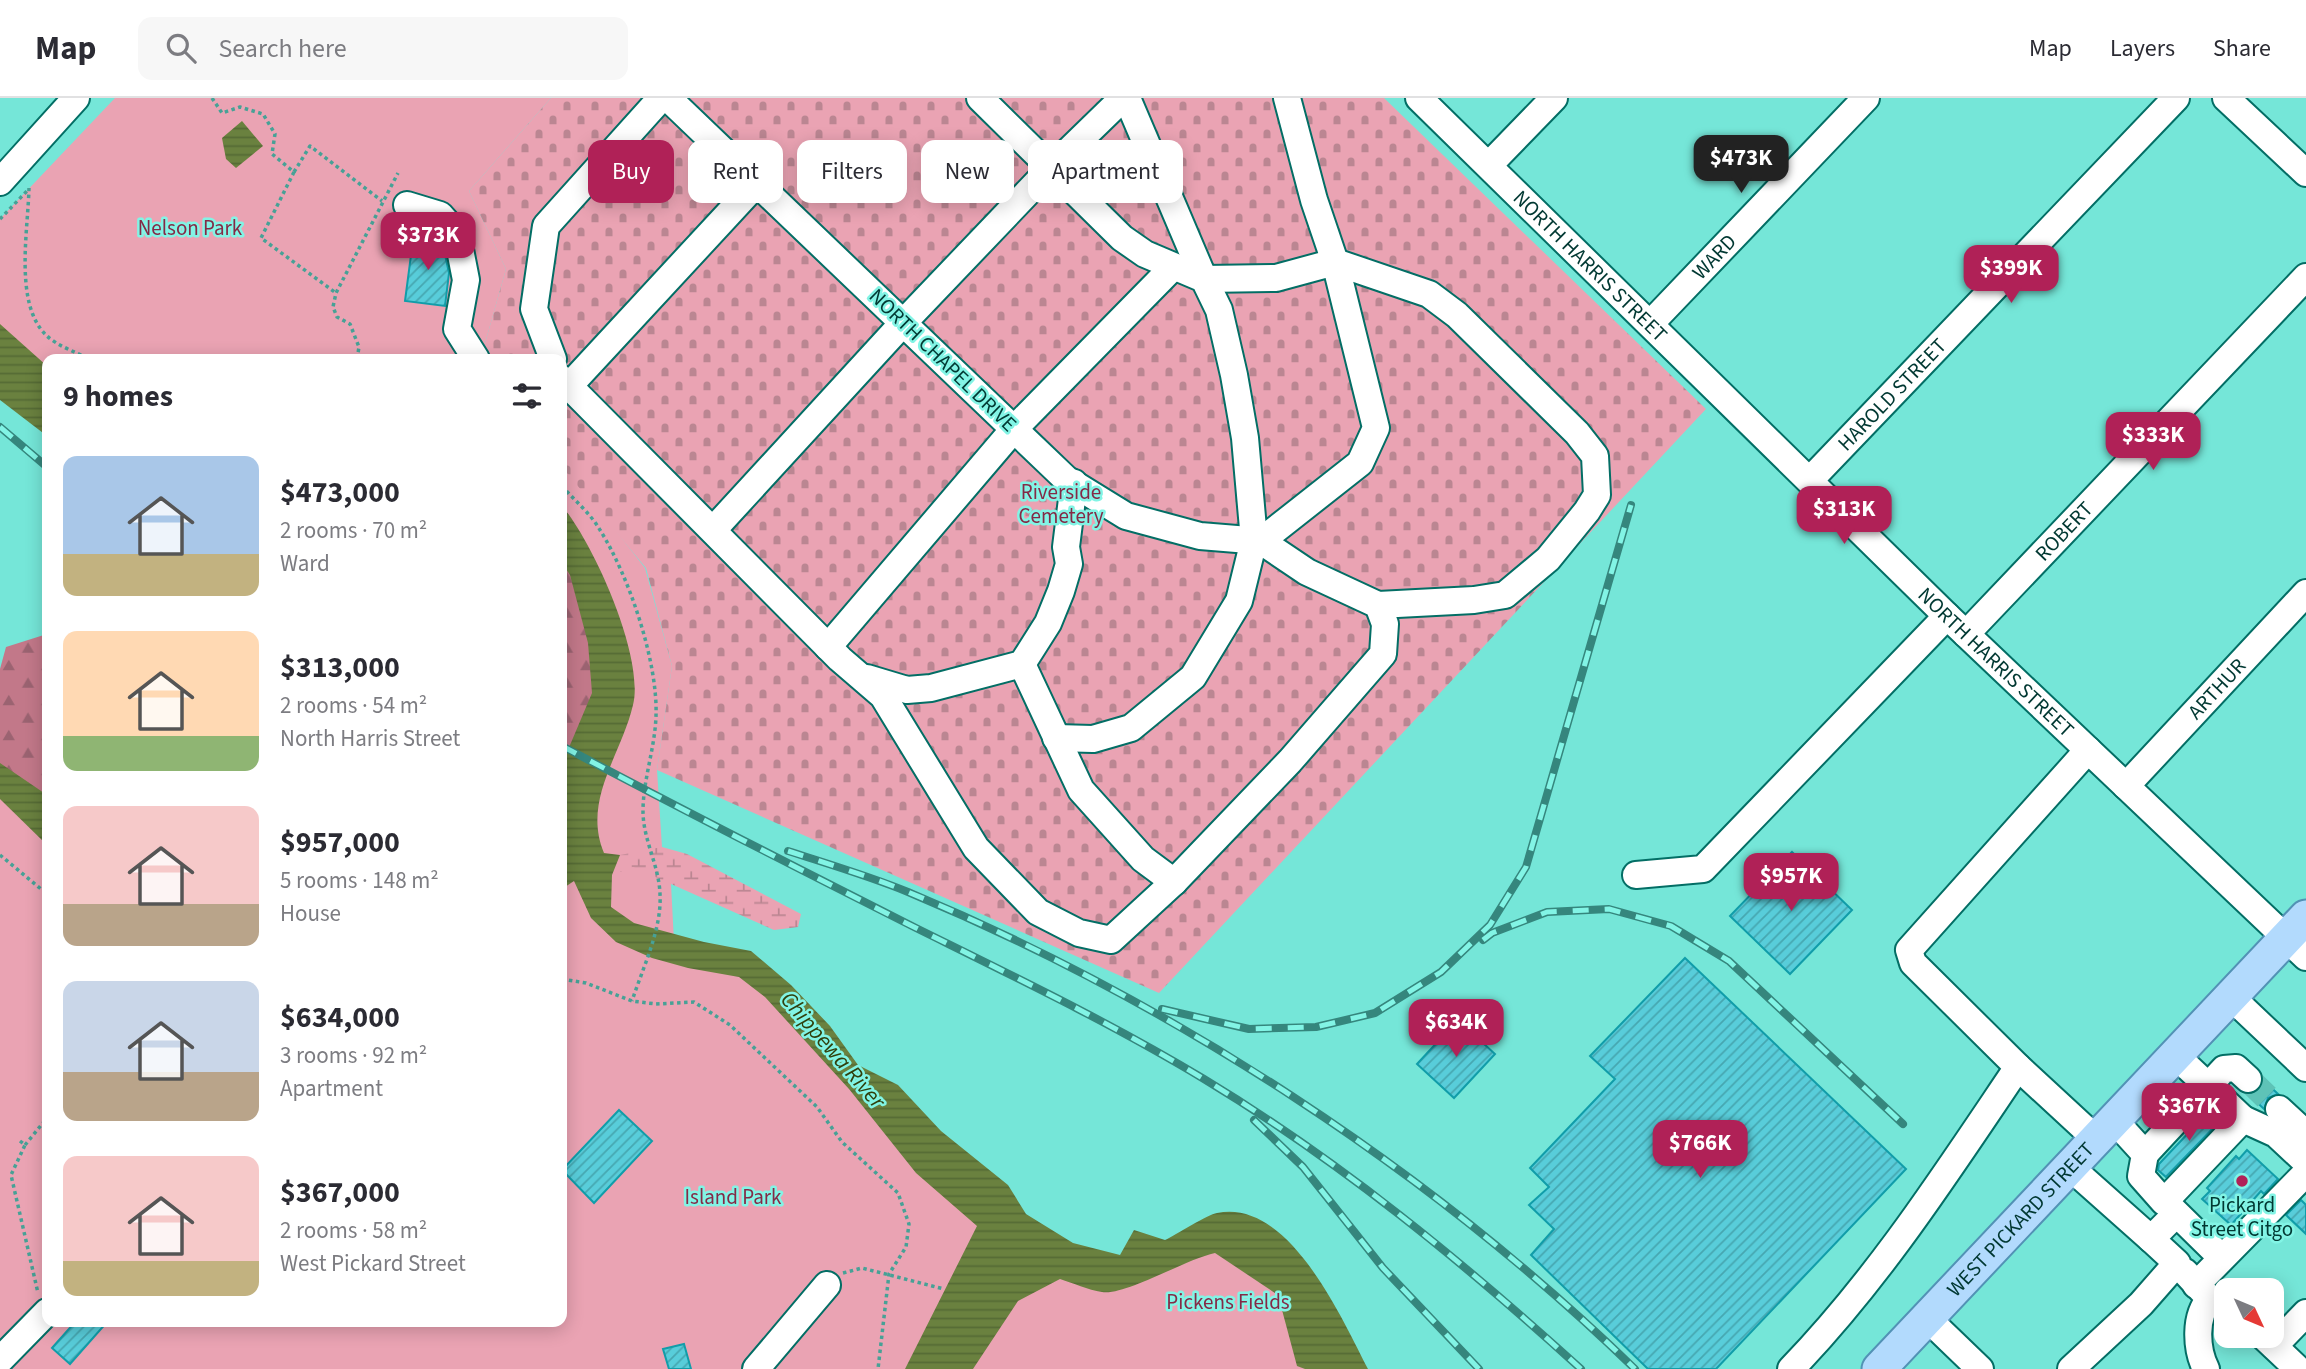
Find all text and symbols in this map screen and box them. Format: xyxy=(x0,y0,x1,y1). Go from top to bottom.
search box xyxy=(138,17,628,80)
text: Map xyxy=(35,25,96,72)
icon: search xyxy=(162,29,200,67)
text: Search here xyxy=(218,30,347,67)
text: Map xyxy=(2029,31,2072,66)
text: Layers xyxy=(2110,31,2175,66)
text: Share xyxy=(2213,31,2271,66)
pin: $473K xyxy=(1692,136,1790,195)
chip: Buy xyxy=(588,140,674,203)
chip: Rent xyxy=(688,140,783,203)
chip: Filters xyxy=(797,140,907,203)
chip: New xyxy=(921,140,1014,203)
chip: Apartment xyxy=(1028,140,1183,203)
text: $473K xyxy=(1710,141,1772,174)
street label: NORTH HARRIS STREET xyxy=(1506,183,1674,349)
pin: $373K xyxy=(379,212,477,272)
park label: Nelson Park xyxy=(138,213,243,243)
text: $373K xyxy=(397,218,459,251)
street label: WARD xyxy=(1685,227,1743,286)
pin: $399K xyxy=(1962,246,2060,305)
text: $399K xyxy=(1980,251,2042,284)
street label: NORTH CHAPEL DRIVE xyxy=(862,281,1024,439)
street label: HAROLD STREET xyxy=(1831,331,1953,458)
text: 9 homes xyxy=(63,375,173,418)
icon: filters xyxy=(508,377,546,415)
pin: $333K xyxy=(2104,412,2202,472)
text: $333K xyxy=(2122,418,2184,451)
text: $473,000 xyxy=(280,471,400,514)
park label: Riverside Cemetery xyxy=(1019,477,1104,531)
icon: home xyxy=(119,484,203,568)
pin: $313K xyxy=(1795,486,1893,546)
text: $313K xyxy=(1813,492,1875,525)
street label: ROBERT xyxy=(2028,495,2100,568)
text: 2 rooms · 70 m² xyxy=(280,514,427,547)
text: Ward xyxy=(280,547,330,580)
street label: NORTH HARRIS STREET xyxy=(1911,580,2081,744)
text: $313,000 xyxy=(280,646,400,689)
street label: ARTHUR xyxy=(2181,652,2253,726)
icon: home xyxy=(119,659,203,743)
text: 2 rooms · 54 m² xyxy=(280,689,427,722)
text: North Harris Street xyxy=(280,722,460,755)
text: $957,000 xyxy=(280,821,400,864)
icon: home xyxy=(119,834,203,918)
pin: $957K xyxy=(1742,854,1840,913)
text: $957K xyxy=(1760,859,1822,892)
text: 5 rooms · 148 m² xyxy=(280,864,439,897)
text: House xyxy=(280,897,341,930)
water label: Chippewa River xyxy=(773,984,894,1117)
text: $634,000 xyxy=(280,996,400,1039)
pin: $634K xyxy=(1407,1000,1505,1059)
text: $634K xyxy=(1425,1005,1487,1038)
icon: home xyxy=(119,1009,203,1093)
text: 3 rooms · 92 m² xyxy=(280,1039,427,1072)
text: Apartment xyxy=(280,1072,383,1105)
pin: $367K xyxy=(2140,1084,2238,1143)
text: $367K xyxy=(2158,1089,2220,1122)
pin: $766K xyxy=(1651,1121,1749,1180)
text: $766K xyxy=(1669,1126,1731,1159)
street label: WEST PICKARD STREET xyxy=(1940,1135,2101,1303)
text: $367,000 xyxy=(280,1171,400,1214)
marker: Pickard Street Citgo xyxy=(2234,1173,2250,1189)
park label: Island Park xyxy=(685,1182,782,1212)
icon: home xyxy=(119,1184,203,1268)
place label: Pickard Street Citgo xyxy=(2191,1190,2293,1244)
text: 2 rooms · 58 m² xyxy=(280,1214,427,1247)
text: West Pickard Street xyxy=(280,1247,466,1280)
north arrow xyxy=(2214,1278,2284,1348)
map controls xyxy=(2214,1278,2284,1348)
park label: Pickens Fields xyxy=(1166,1287,1290,1317)

